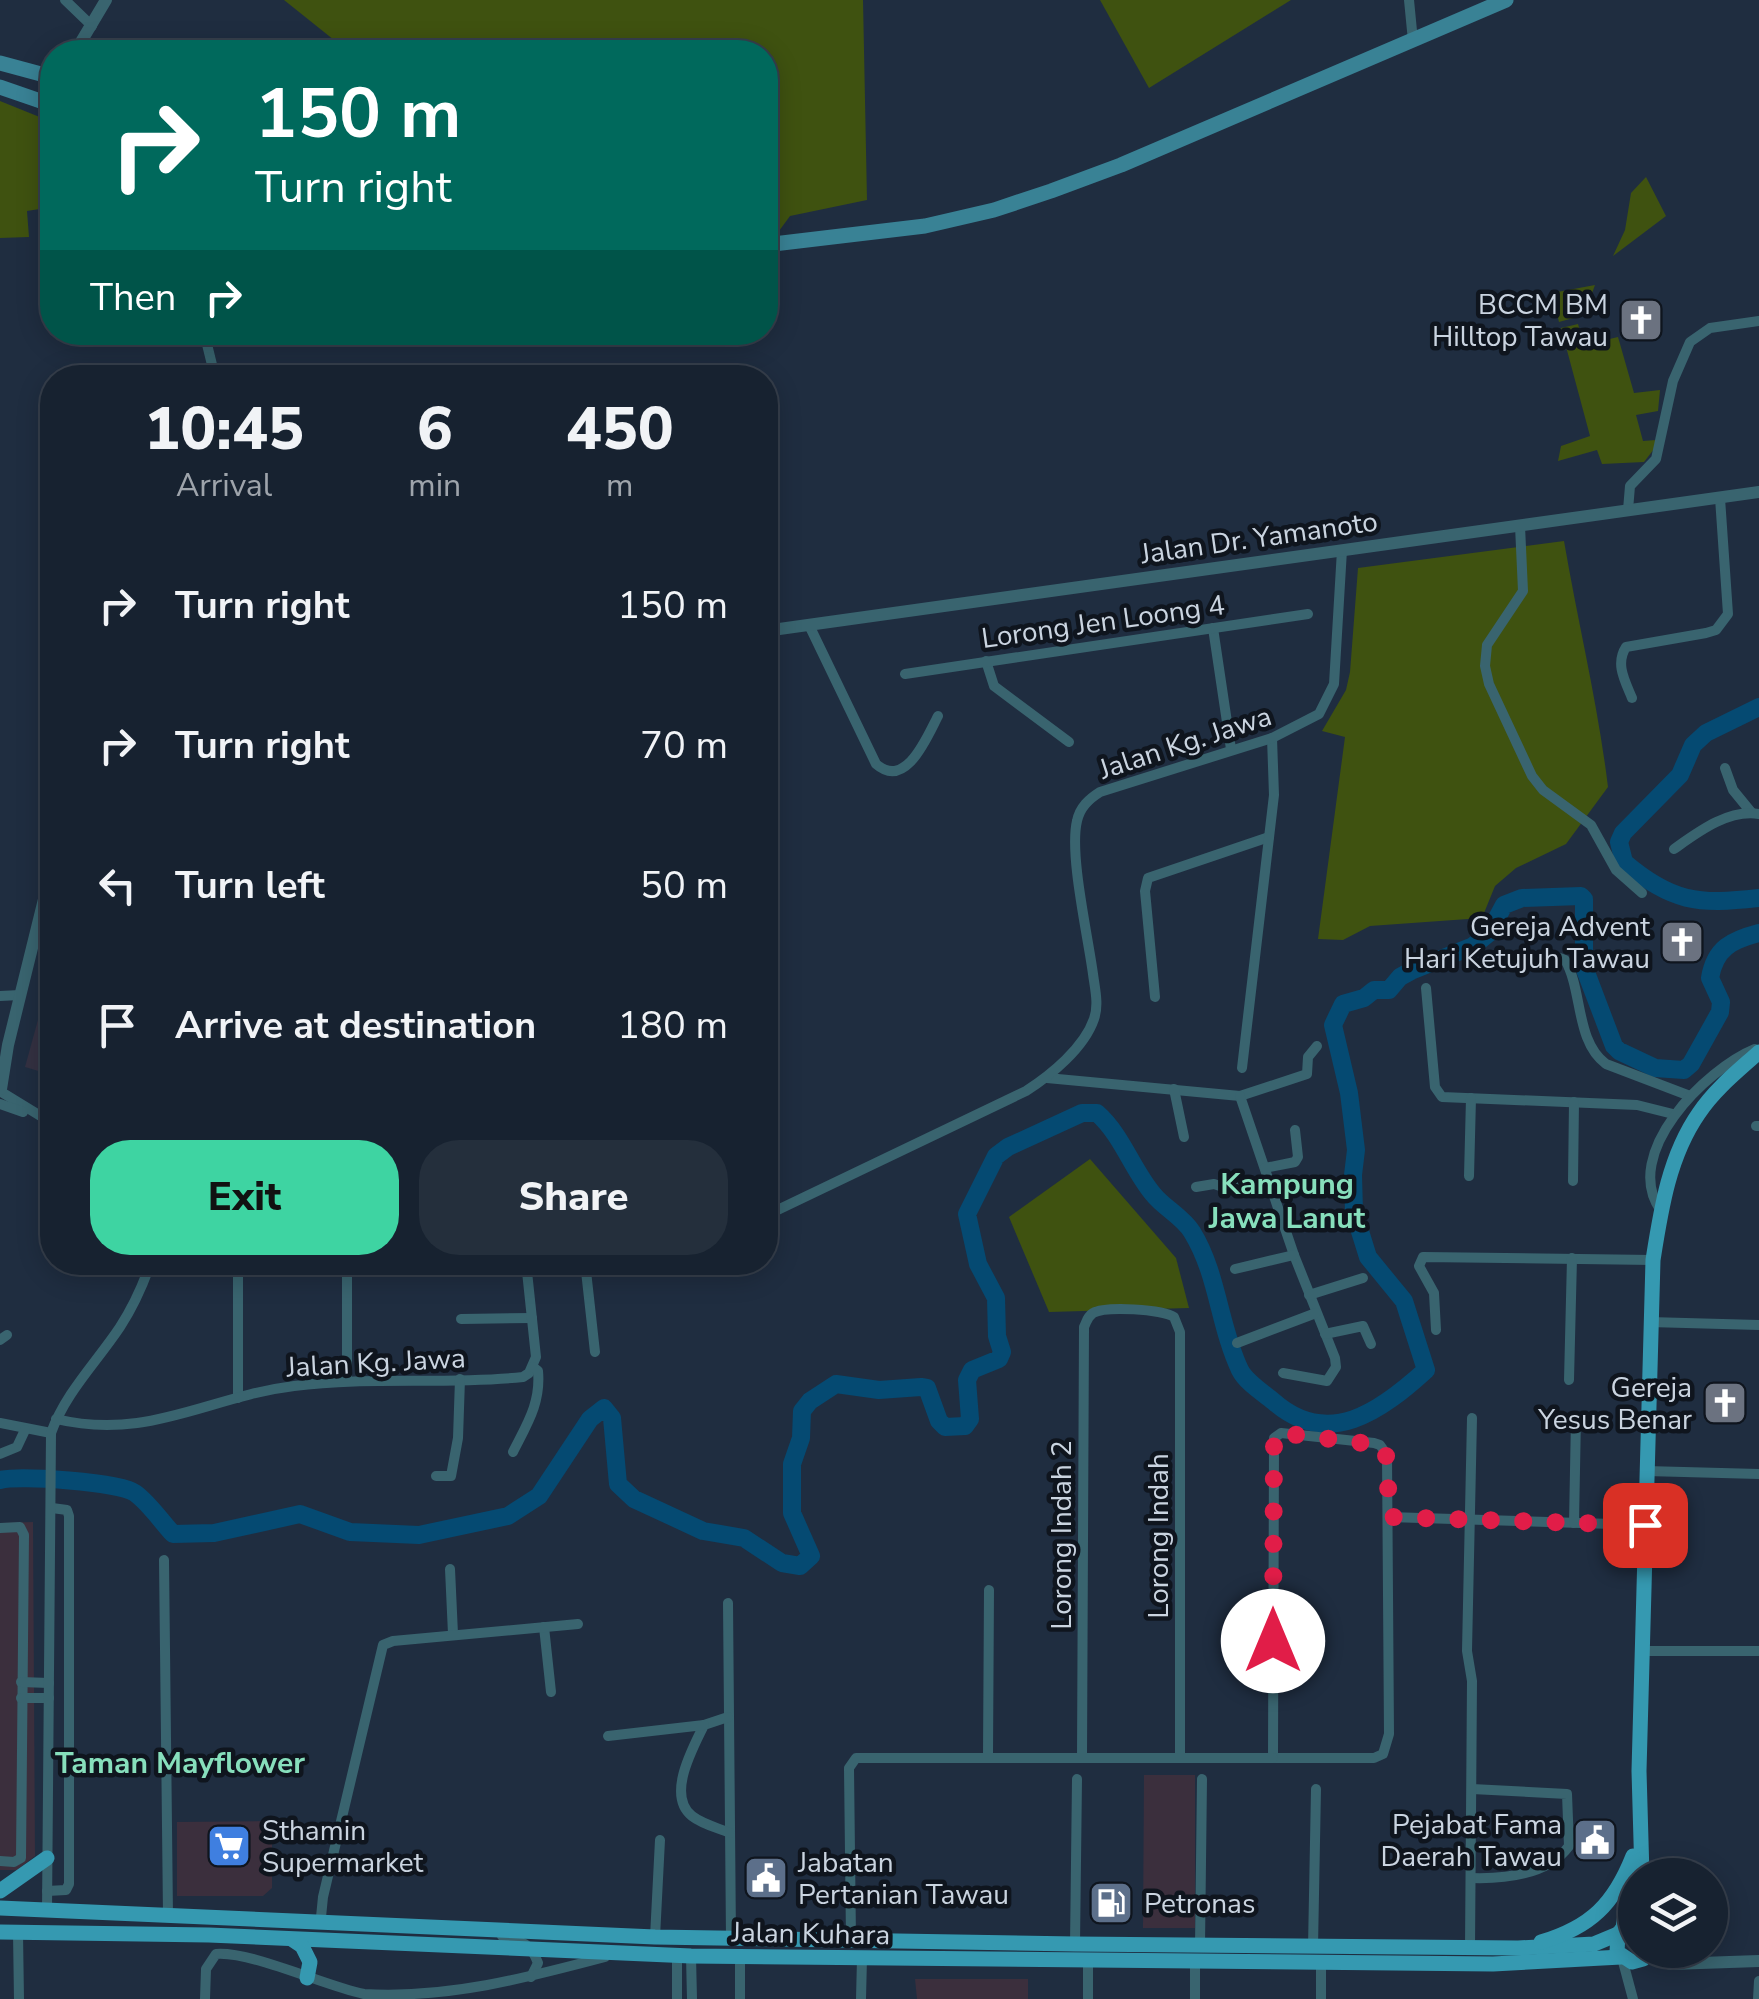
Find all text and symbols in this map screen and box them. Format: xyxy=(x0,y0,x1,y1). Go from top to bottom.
text: 150 m xyxy=(255,66,461,162)
icon: right xyxy=(90,80,220,210)
text: Turn right xyxy=(255,157,452,218)
icon: right xyxy=(196,270,251,325)
text: Then xyxy=(90,272,176,323)
place label: BCCM BM Hilltop Tawau xyxy=(1432,286,1608,356)
church icon: BCCM BM Hilltop Tawau xyxy=(1618,297,1664,343)
text: 10:45 xyxy=(144,388,304,470)
text: 6 xyxy=(417,388,453,470)
text: 450 xyxy=(566,388,674,470)
text: Arrival xyxy=(176,464,272,507)
text: min xyxy=(408,464,461,507)
text: m xyxy=(606,464,633,507)
street label: Jalan Dr. Yamanoto xyxy=(1137,503,1380,574)
icon: right xyxy=(90,578,145,633)
text: Turn right xyxy=(175,580,350,631)
text: 150 m xyxy=(617,580,728,631)
street label: Lorong Jen Loong 4 xyxy=(979,586,1227,658)
street label: Jalan Kg. Jawa xyxy=(1093,697,1276,789)
icon: right xyxy=(90,718,145,773)
text: Turn right xyxy=(175,720,350,771)
text: 70 m xyxy=(640,720,728,771)
icon: left xyxy=(90,858,145,913)
text: Turn left xyxy=(175,860,325,911)
text: 50 m xyxy=(640,860,728,911)
place label: Gereja Advent Hari Ketujuh Tawau xyxy=(1404,908,1650,978)
church icon: Gereja Advent Hari Ketujuh Tawau xyxy=(1659,919,1705,965)
icon: arrive xyxy=(90,998,145,1053)
text: Arrive at destination xyxy=(175,1000,536,1051)
text: 180 m xyxy=(617,1000,728,1051)
button: Exit xyxy=(90,1140,399,1255)
button: Share xyxy=(419,1140,728,1255)
district label: Kampung Jawa Lanut xyxy=(1208,1164,1366,1239)
street label: Jalan Kg. Jawa xyxy=(285,1339,467,1387)
place label: Gereja Yesus Benar xyxy=(1537,1369,1692,1439)
church icon: Gereja Yesus Benar xyxy=(1702,1380,1748,1426)
street label: Lorong Indah 2 xyxy=(1043,1440,1081,1630)
street label: Lorong Indah xyxy=(1140,1453,1178,1619)
pin xyxy=(1603,1483,1688,1568)
icon: arrive xyxy=(1618,1498,1673,1553)
position arrow xyxy=(1221,1589,1325,1693)
district label: Taman Mayflower xyxy=(55,1743,305,1784)
place label: Pejabat Fama Daerah Tawau xyxy=(1380,1806,1562,1876)
place label: Sthamin Supermarket xyxy=(262,1812,424,1882)
public building icon: Pejabat Fama Daerah Tawau xyxy=(1572,1817,1618,1863)
supermarket icon: Sthamin Supermarket xyxy=(206,1823,252,1869)
place label: Jabatan Pertanian Tawau xyxy=(797,1844,1009,1914)
public building icon: Jabatan Pertanian Tawau xyxy=(743,1855,789,1901)
map controls xyxy=(1618,1858,1728,1968)
button: layers xyxy=(1618,1858,1728,1968)
fuel station icon: Petronas xyxy=(1088,1880,1134,1926)
place label: Petronas xyxy=(1144,1885,1255,1923)
street label: Jalan Kuhara xyxy=(730,1914,891,1954)

